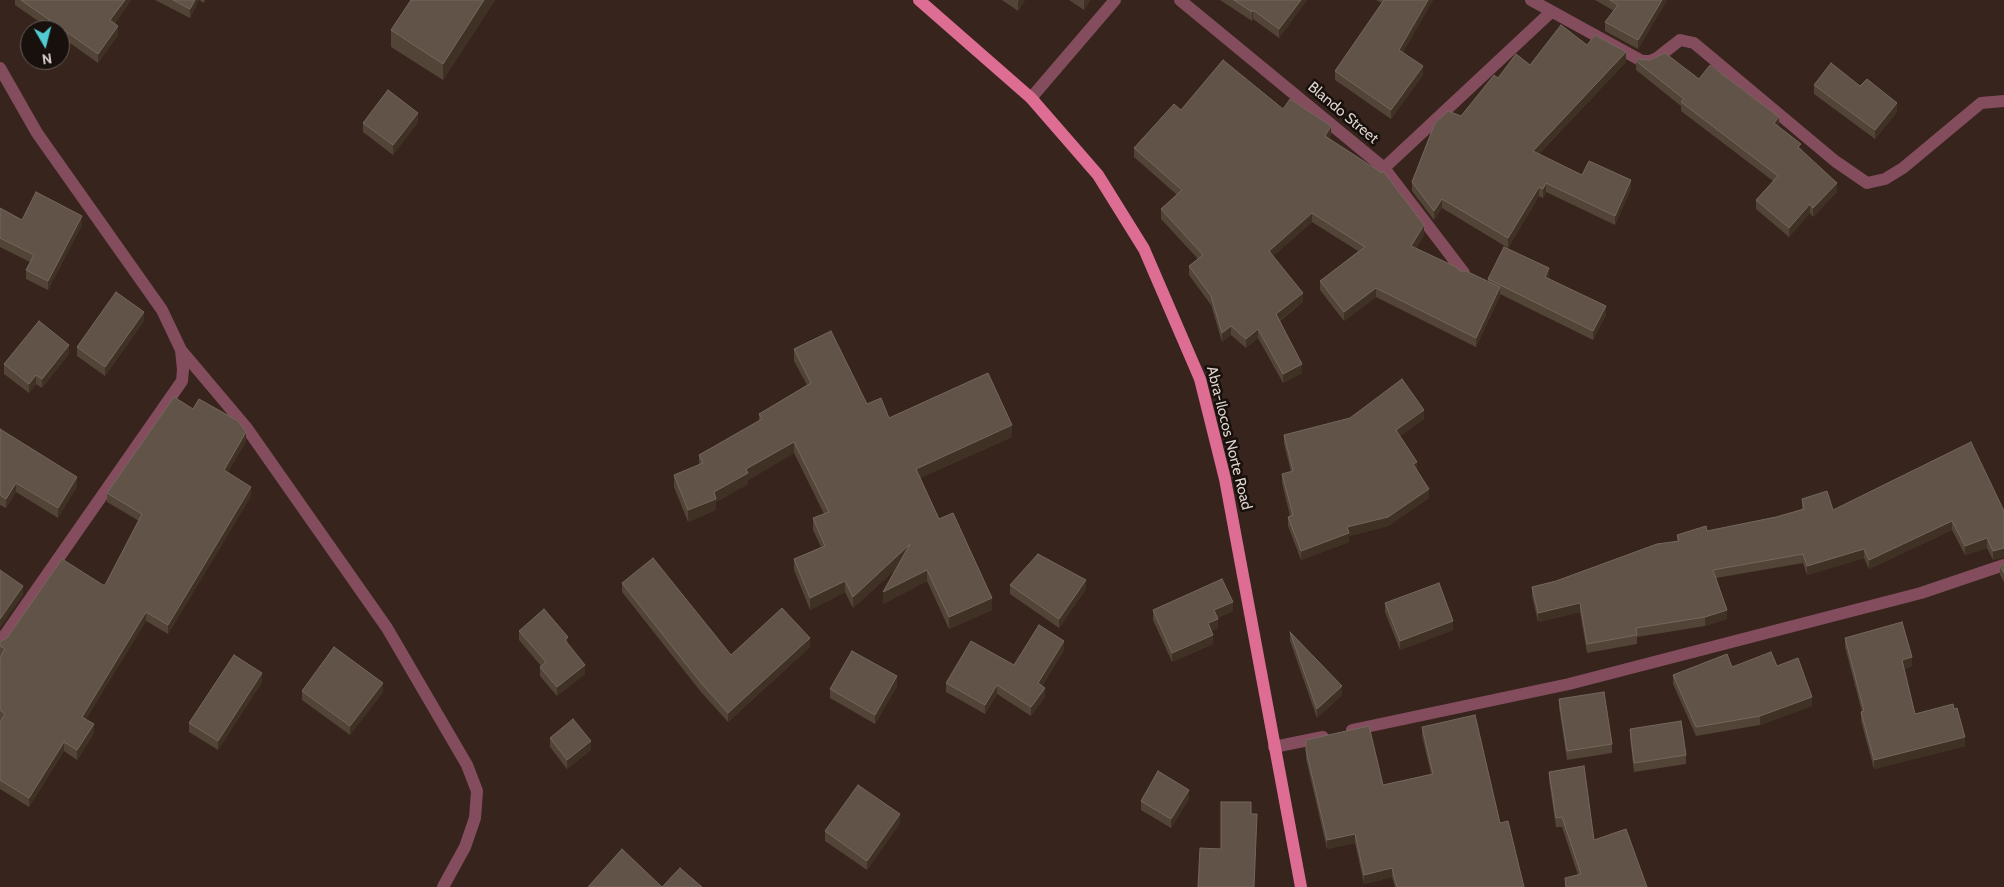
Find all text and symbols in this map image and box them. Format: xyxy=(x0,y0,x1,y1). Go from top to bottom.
north arrow xyxy=(20,20,70,70)
text: N xyxy=(41,49,53,68)
street label: Blando Street xyxy=(1304,78,1382,148)
street label: Abra-Ilocos Norte Road xyxy=(1202,364,1256,512)

